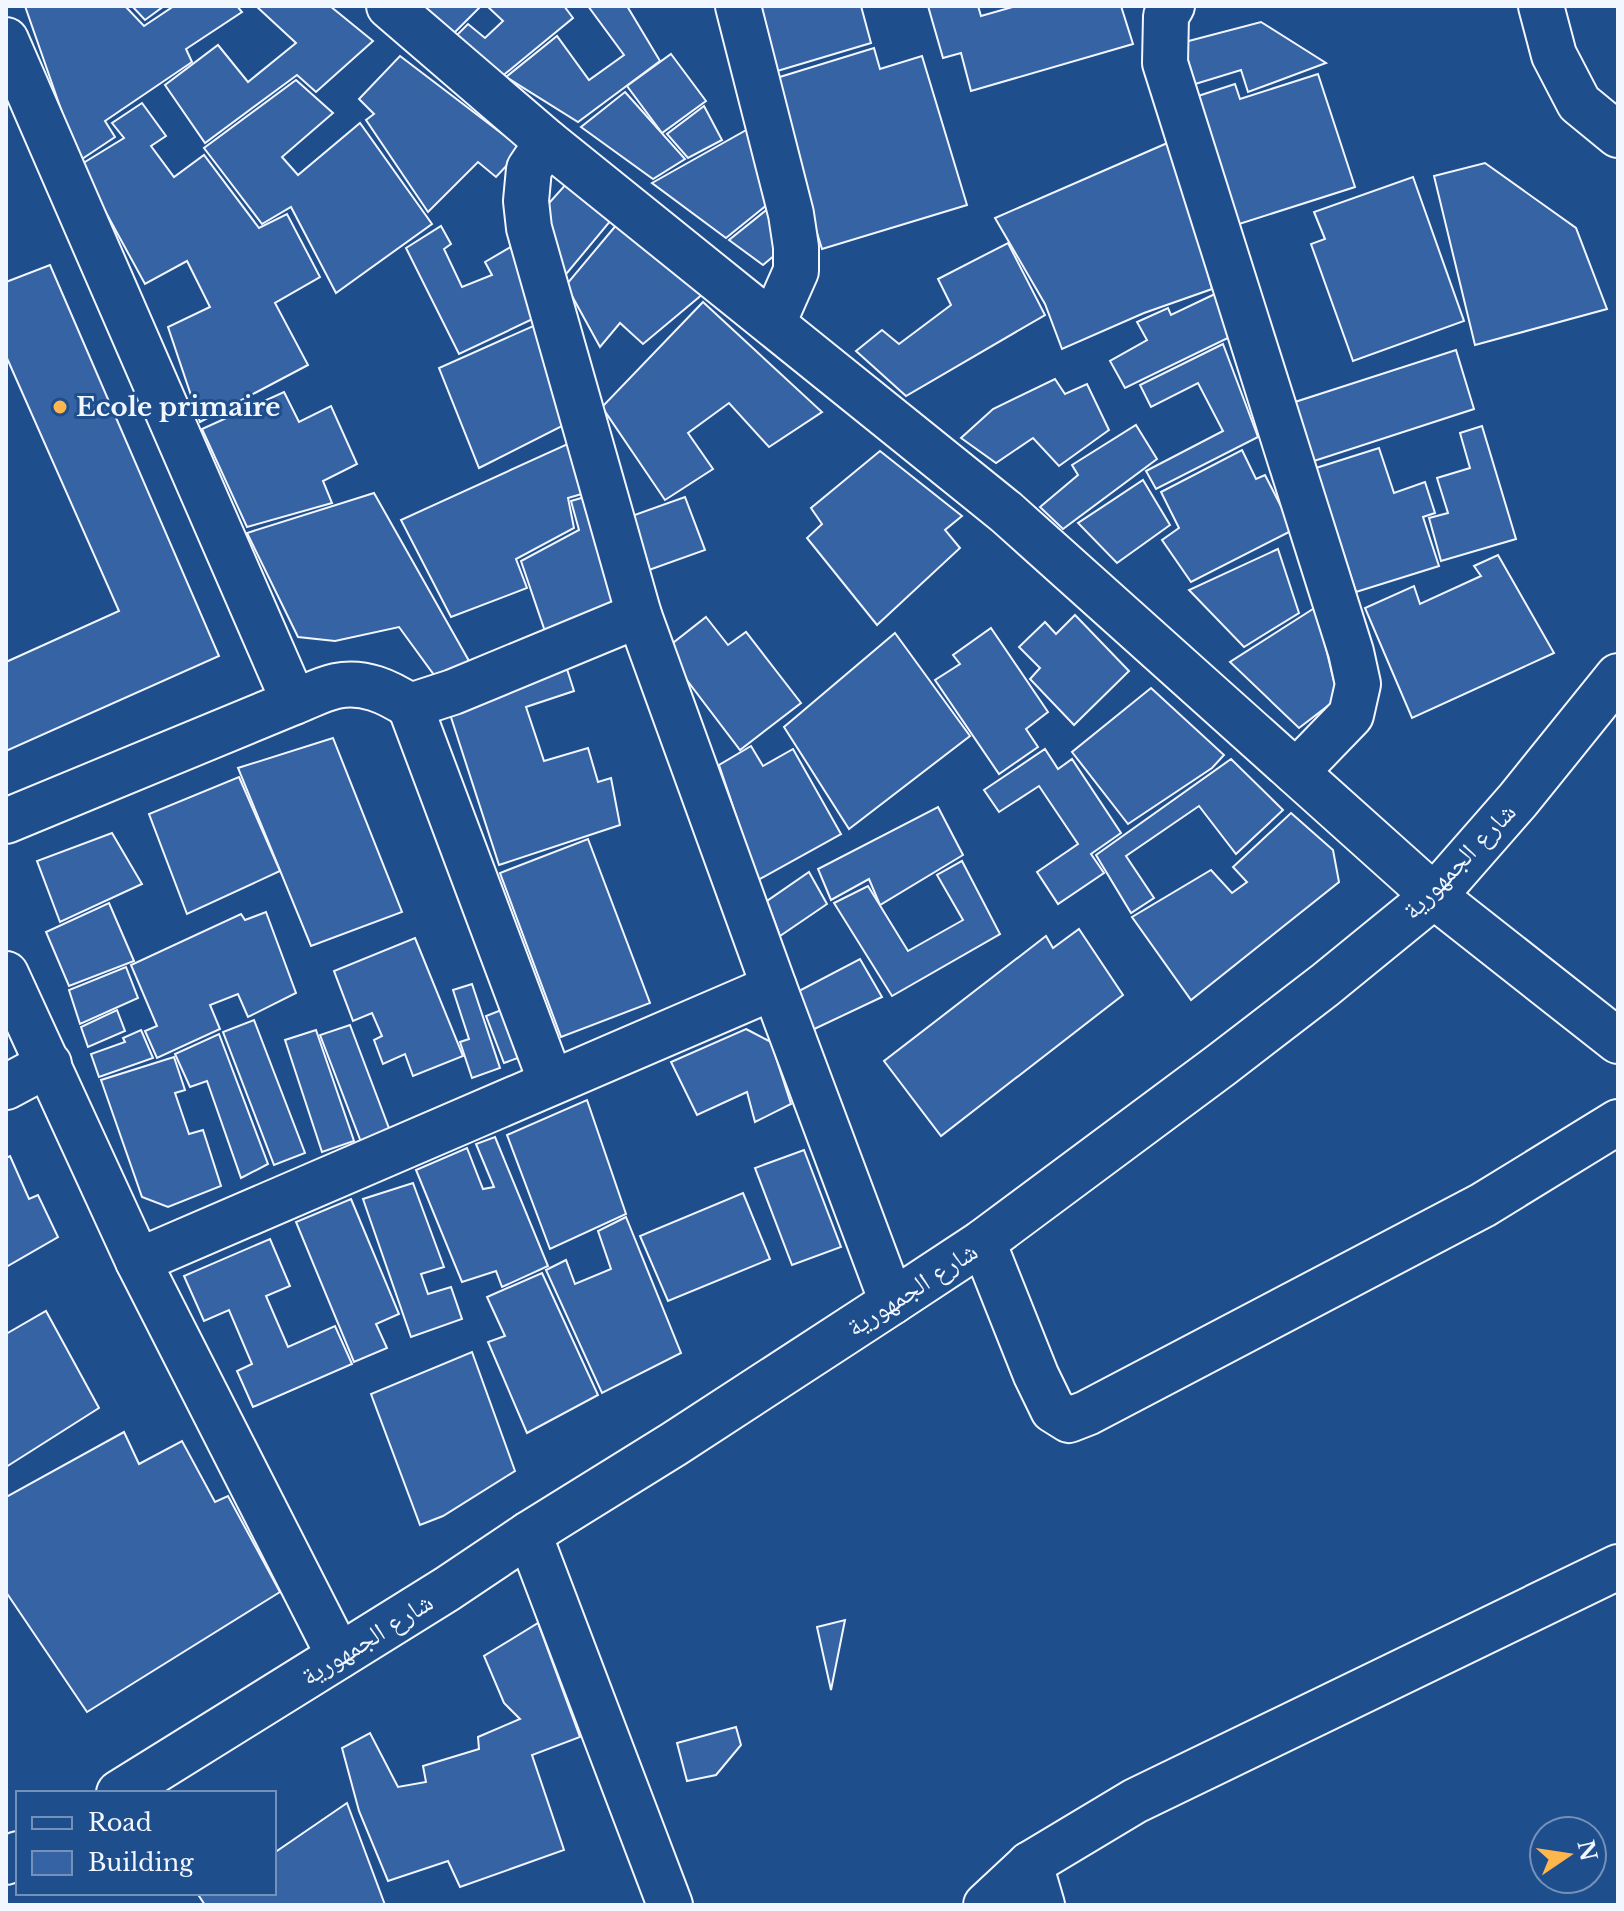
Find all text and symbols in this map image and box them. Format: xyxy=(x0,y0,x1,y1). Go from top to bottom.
place label: Ecole primaire xyxy=(76,391,281,423)
marker: Ecole primaire xyxy=(51,398,69,416)
street label: شارع الجمهورية xyxy=(1396,796,1522,926)
street label: شارع الجمهورية xyxy=(841,1235,983,1343)
street label: شارع الجمهورية xyxy=(295,1586,439,1692)
legend xyxy=(16,1791,276,1895)
text: Road xyxy=(88,1808,152,1837)
north arrow xyxy=(1528,1815,1608,1895)
text: N xyxy=(1572,1837,1603,1864)
text: Building xyxy=(88,1848,194,1877)

